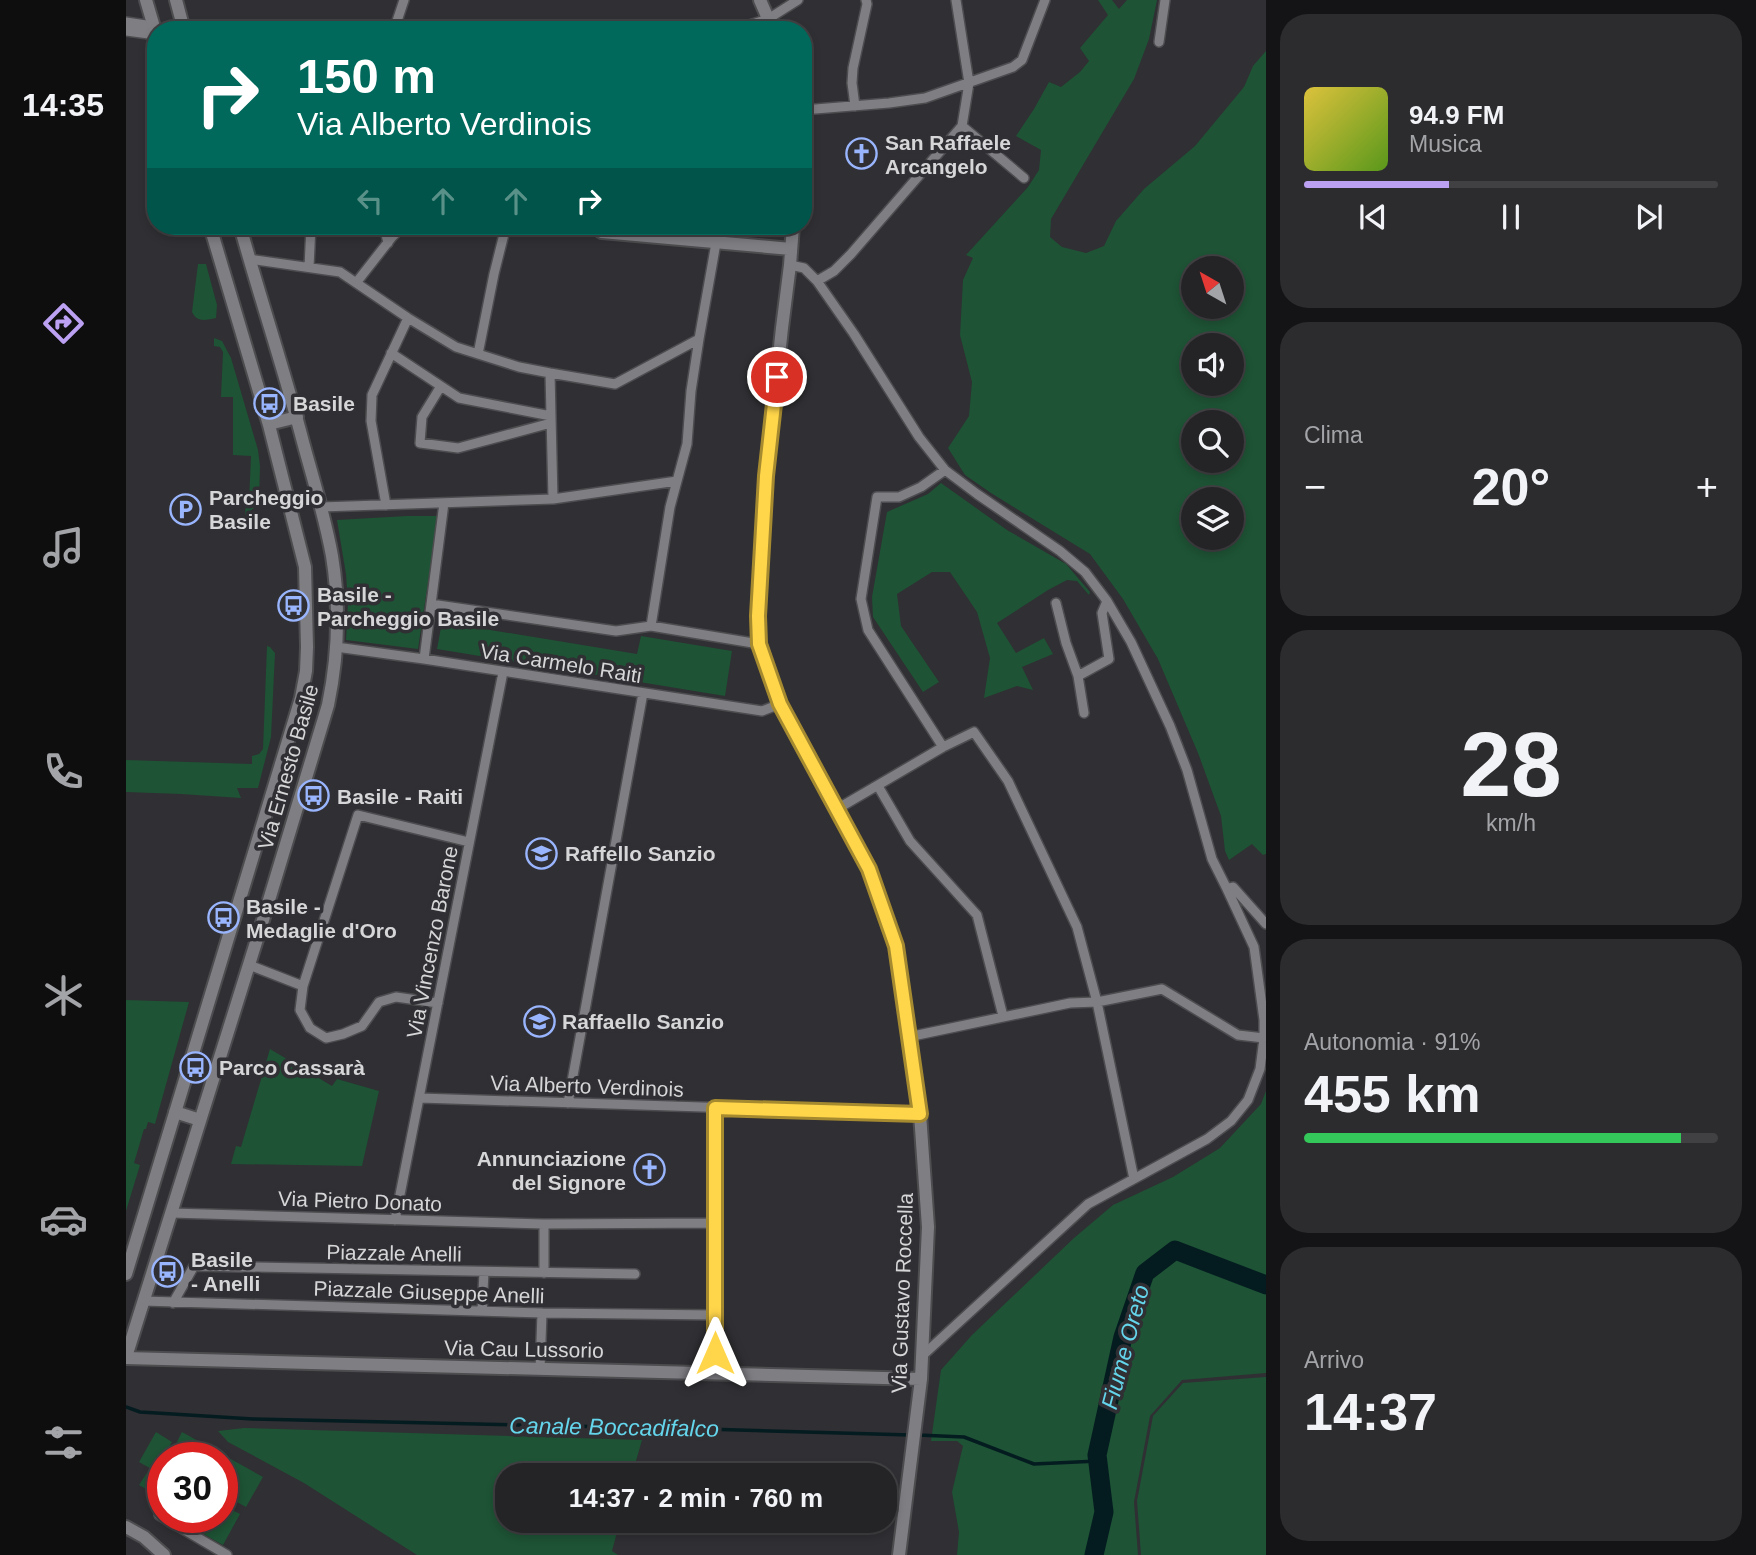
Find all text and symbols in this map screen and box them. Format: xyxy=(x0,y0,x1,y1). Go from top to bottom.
icon: right xyxy=(182,49,273,140)
text: 150 m xyxy=(297,49,436,103)
text: 14:35 xyxy=(22,87,104,123)
text: 94.9 FM xyxy=(1409,100,1504,130)
text: Via Alberto Verdinois xyxy=(297,106,592,142)
place label: San Raffaele Arcangelo xyxy=(885,131,1011,178)
text: Musica xyxy=(1409,131,1482,157)
church icon: San Raffaele Arcangelo xyxy=(845,137,879,171)
icon: left xyxy=(351,182,389,220)
icon: ahead xyxy=(424,182,462,220)
icon: ahead xyxy=(497,182,535,220)
icon: right xyxy=(570,182,608,220)
icon: previous xyxy=(1354,198,1392,236)
icon: pause xyxy=(1492,198,1530,236)
icon: next xyxy=(1630,198,1668,236)
north arrow xyxy=(1181,256,1244,318)
map controls xyxy=(1181,256,1244,550)
icon: directions xyxy=(39,299,88,348)
button: sound xyxy=(1181,333,1244,396)
pin xyxy=(747,347,807,407)
icon: arrive xyxy=(758,358,796,396)
bus stop icon: Basile xyxy=(253,386,287,420)
place label: Basile xyxy=(293,392,355,415)
button: search xyxy=(1181,410,1244,473)
text: Clima xyxy=(1304,422,1363,448)
text: 20° xyxy=(1472,458,1550,516)
text: − xyxy=(1304,466,1326,508)
text: + xyxy=(1696,466,1718,508)
place label: Parcheggio Basile xyxy=(209,486,323,533)
button: layers xyxy=(1181,487,1244,550)
parking icon: Parcheggio Basile xyxy=(169,492,203,526)
icon: music xyxy=(39,523,88,572)
place label: Basile - Parcheggio Basile xyxy=(317,583,499,630)
bus stop icon: Basile - Parcheggio Basile xyxy=(277,589,311,623)
street label: Via Carmelo Raiti xyxy=(479,639,643,687)
street label: Via Ernesto Basile xyxy=(253,682,323,852)
text: 28 xyxy=(1460,714,1562,815)
icon: phone xyxy=(39,747,88,796)
bus stop icon: Basile - Raiti xyxy=(297,779,331,813)
place label: Basile - Raiti xyxy=(337,785,463,808)
text: km/h xyxy=(1486,810,1536,836)
school or university icon: Raffello Sanzio xyxy=(525,836,559,870)
place label: Raffello Sanzio xyxy=(565,842,716,865)
street label: Via Vincenzo Barone xyxy=(402,844,462,1040)
place label: Basile - Medaglie d'Oro xyxy=(246,895,397,942)
bus stop icon: Basile - Medaglie d'Oro xyxy=(206,901,240,935)
icon: climate xyxy=(39,971,88,1020)
school or university icon: Raffaello Sanzio xyxy=(522,1004,556,1038)
place label: Raffaello Sanzio xyxy=(562,1010,724,1033)
text: Autonomia · 91% xyxy=(1304,1029,1480,1055)
bus stop icon: Parco Cassarà xyxy=(179,1050,213,1084)
place label: Parco Cassarà xyxy=(219,1056,365,1079)
text: 455 km xyxy=(1304,1065,1480,1123)
street label: Via Alberto Verdinois xyxy=(490,1071,684,1101)
place label: Annunciazione del Signore xyxy=(477,1147,626,1194)
church icon: Annunciazione del Signore xyxy=(632,1153,666,1187)
street label: Via Pietro Donato xyxy=(278,1187,442,1215)
street label: Via Gustavo Roccella xyxy=(887,1192,917,1394)
icon: car xyxy=(39,1195,88,1244)
street label: Piazzale Anelli xyxy=(326,1240,462,1266)
place label: Basile - Anelli xyxy=(191,1248,260,1295)
bus stop icon: Basile - Anelli xyxy=(151,1254,185,1288)
street label: Piazzale Giuseppe Anelli xyxy=(313,1276,545,1308)
water label: Fiume Oreto xyxy=(1096,1282,1154,1412)
position arrow xyxy=(678,1316,752,1390)
street label: Via Cau Lussorio xyxy=(444,1336,604,1362)
text: Arrivo xyxy=(1304,1347,1364,1373)
text: 14:37 xyxy=(1304,1383,1437,1441)
water label: Canale Boccadifalco xyxy=(509,1412,719,1442)
icon: filters xyxy=(39,1418,88,1467)
speed limit sign: 30 xyxy=(147,1442,238,1533)
text: 14:37 · 2 min · 760 m xyxy=(569,1483,823,1513)

